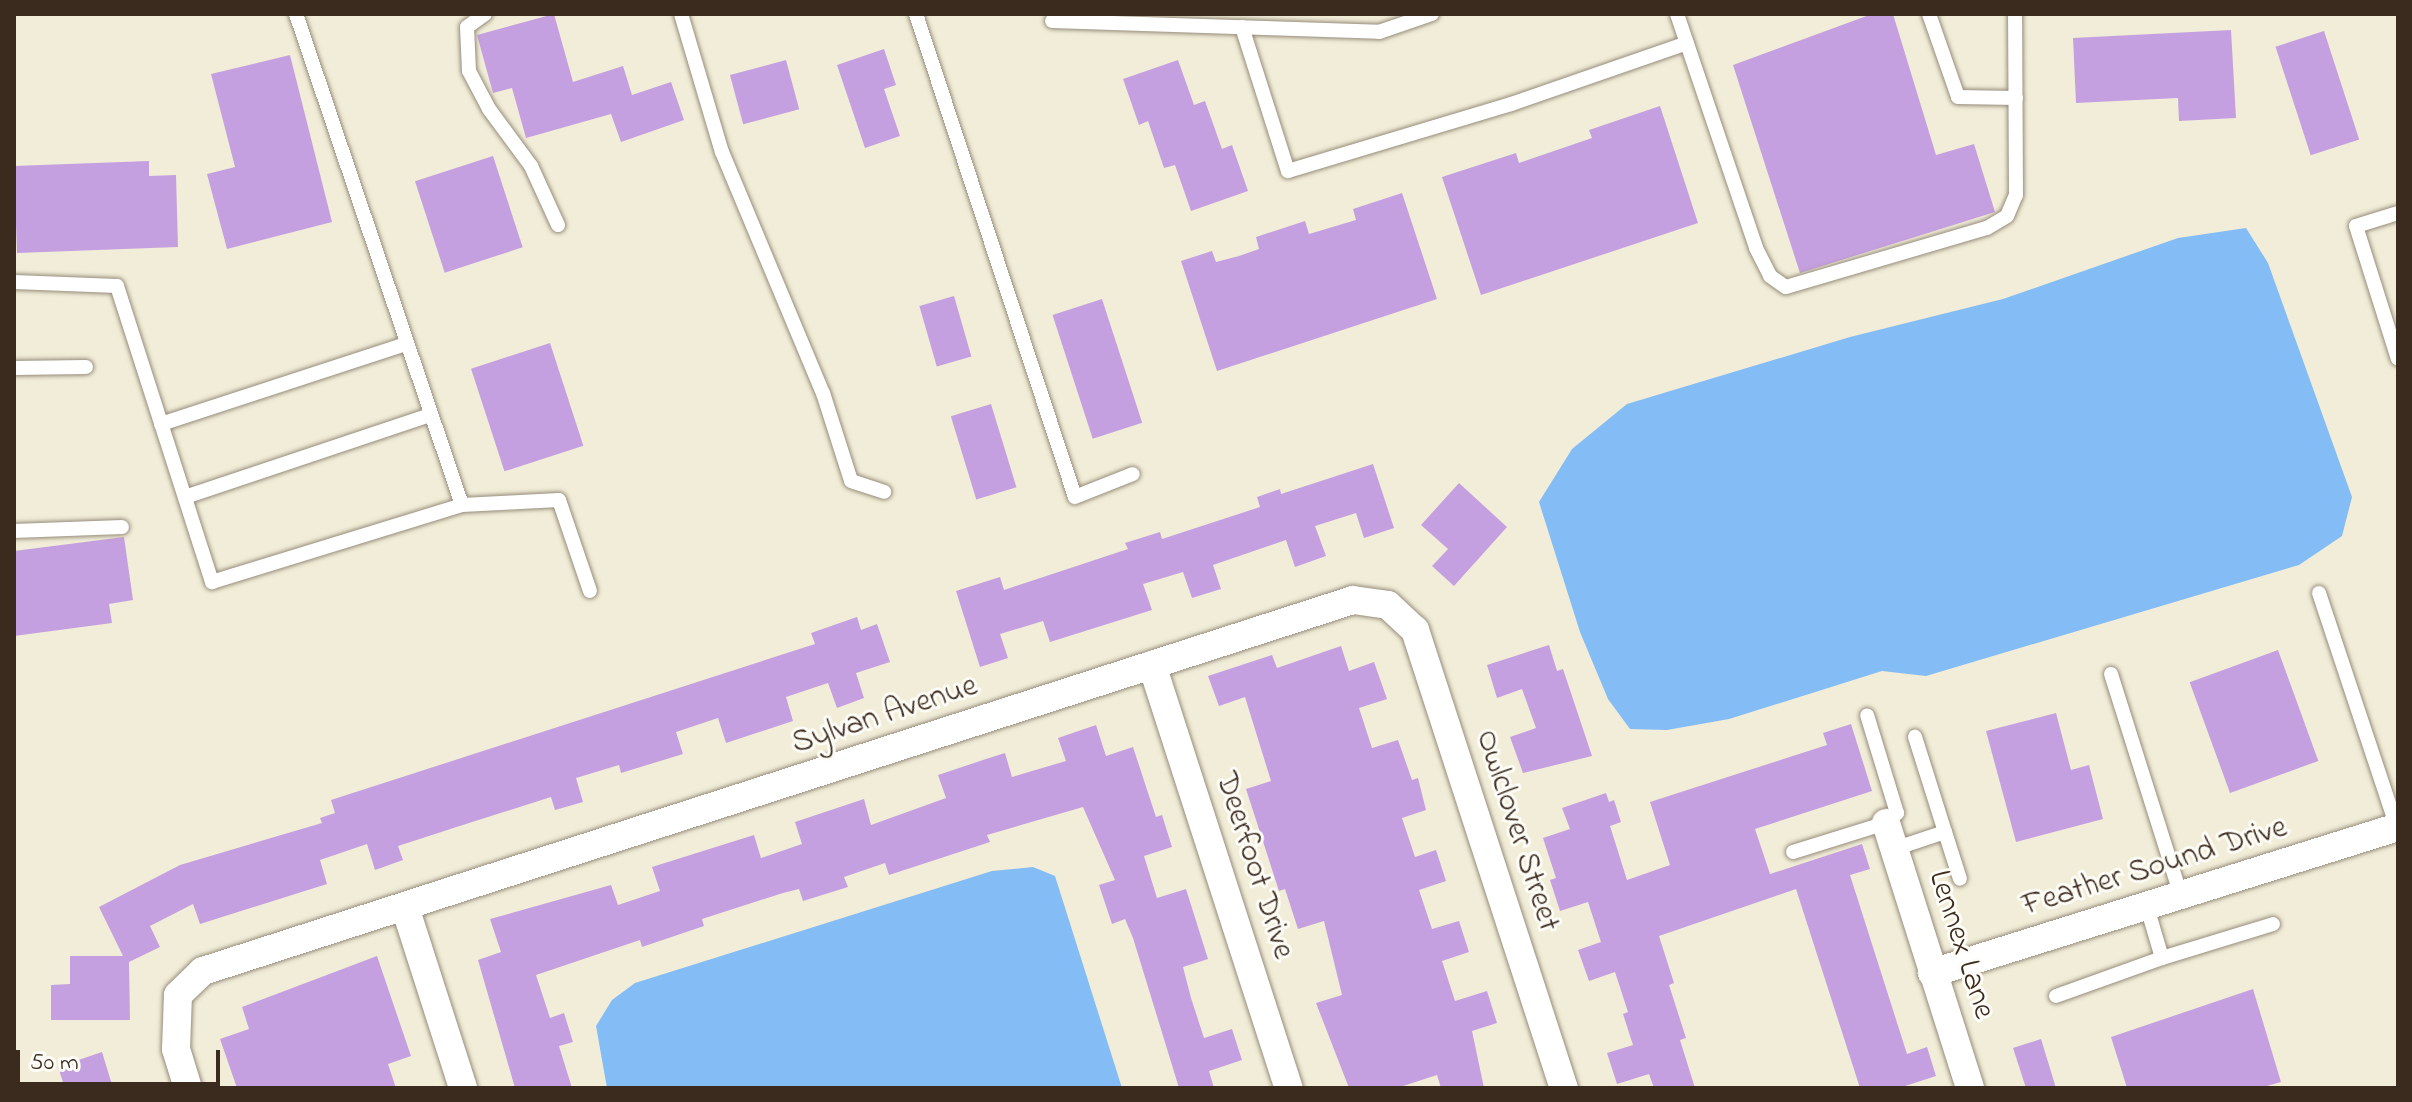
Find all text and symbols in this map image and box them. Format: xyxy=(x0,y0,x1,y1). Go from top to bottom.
street label: Sylvan Avenue xyxy=(787,668,983,764)
street label: Owlclover Street xyxy=(1465,726,1567,936)
street label: Deerfoot Drive xyxy=(1205,768,1301,964)
street label: Feather Sound Drive xyxy=(2018,810,2292,926)
street label: Lennex Lane xyxy=(1918,866,2002,1024)
scale bar xyxy=(20,1034,224,1084)
text: 50 m xyxy=(30,1046,79,1081)

